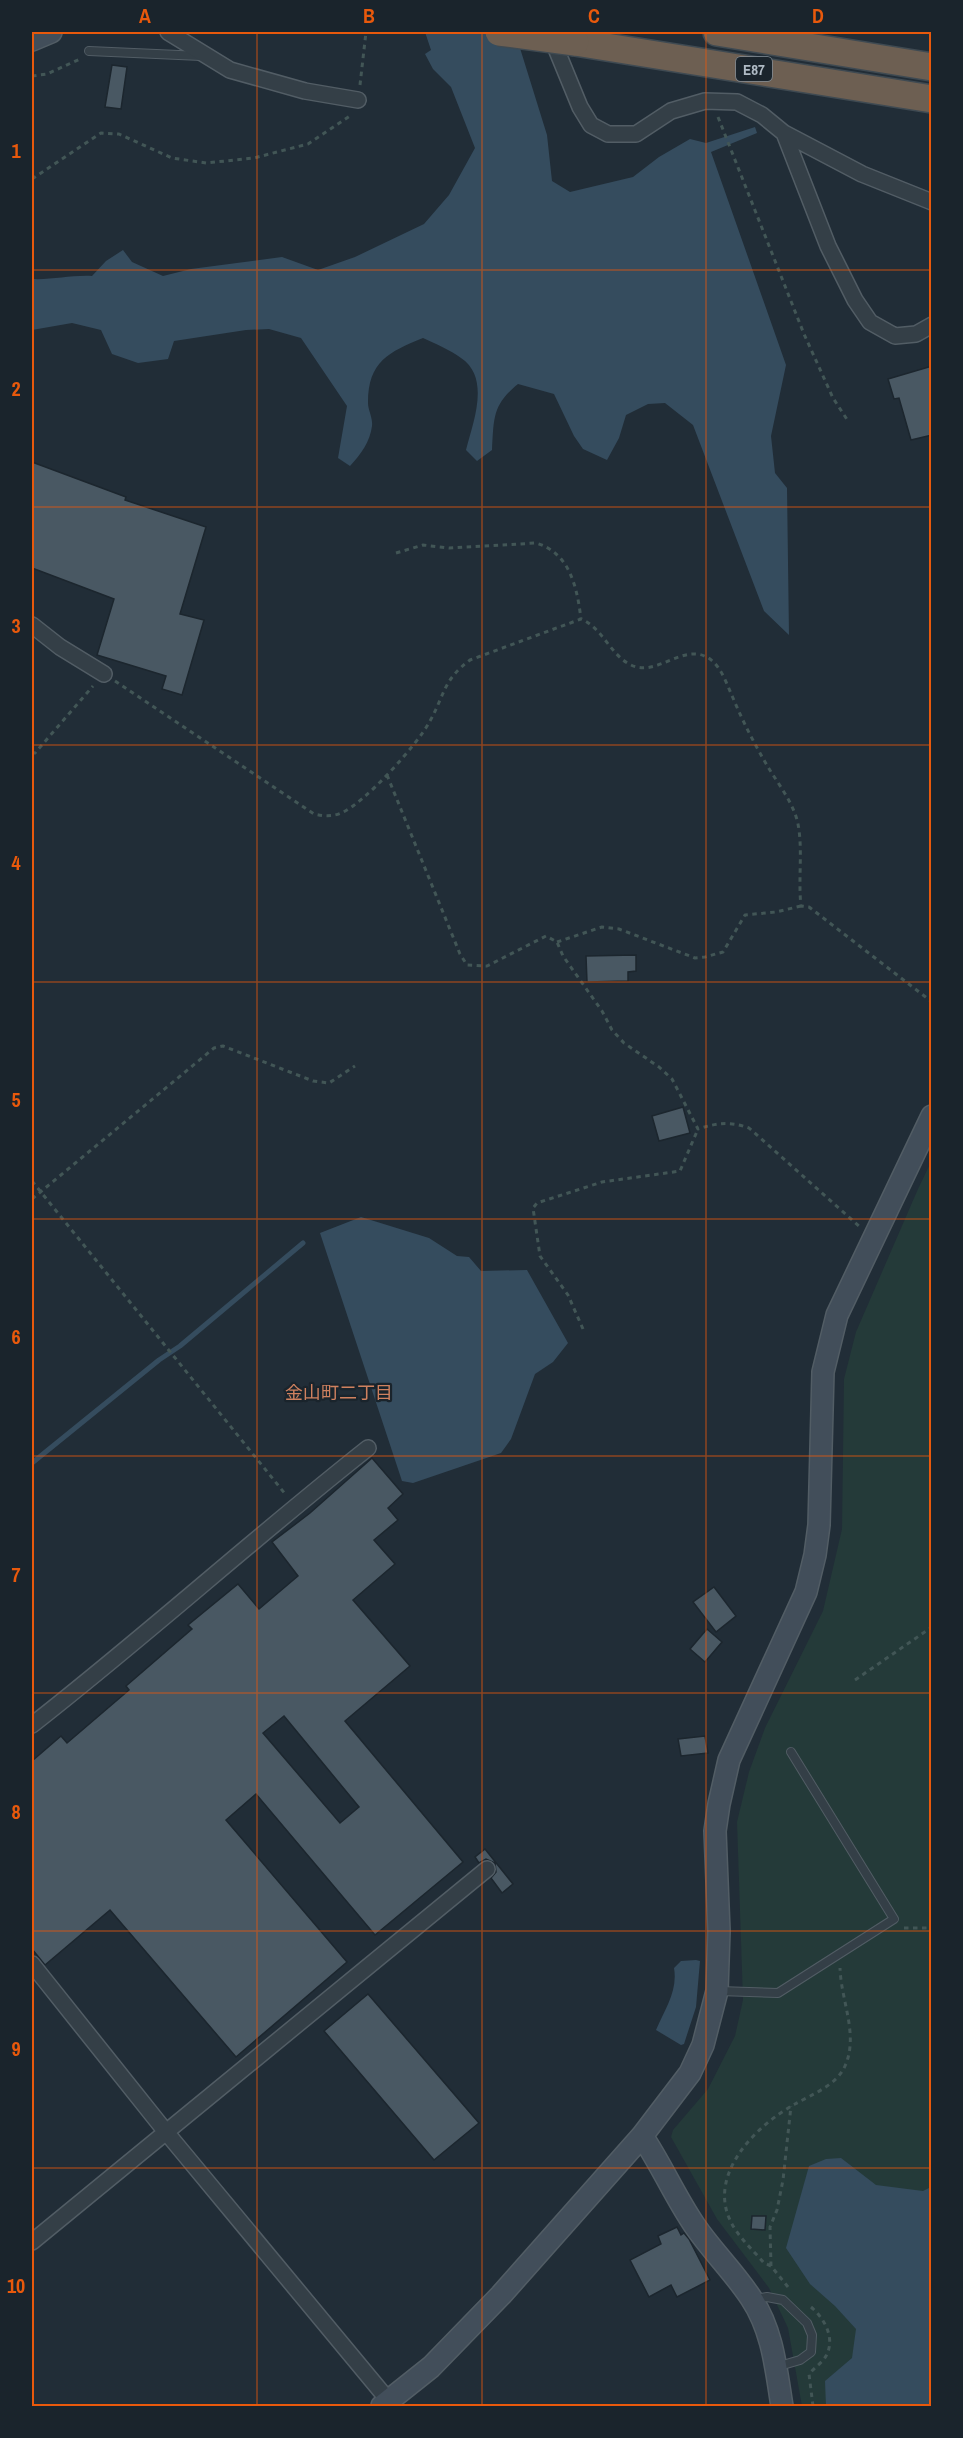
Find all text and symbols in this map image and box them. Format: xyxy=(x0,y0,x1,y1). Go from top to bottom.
text: A xyxy=(139,2,151,29)
text: B xyxy=(363,2,375,29)
text: C xyxy=(588,2,600,29)
text: D xyxy=(812,2,824,29)
road number: E87 xyxy=(736,57,772,81)
text: 1 xyxy=(11,137,21,164)
text: 2 xyxy=(11,375,21,402)
text: 3 xyxy=(11,612,21,639)
text: 4 xyxy=(11,849,21,876)
text: 5 xyxy=(11,1086,21,1113)
text: 6 xyxy=(11,1323,21,1350)
district label: 金山町二丁目 xyxy=(285,1380,393,1405)
text: 7 xyxy=(11,1561,21,1588)
text: 8 xyxy=(11,1798,21,1825)
text: 9 xyxy=(11,2035,21,2062)
text: 10 xyxy=(7,2272,25,2299)

